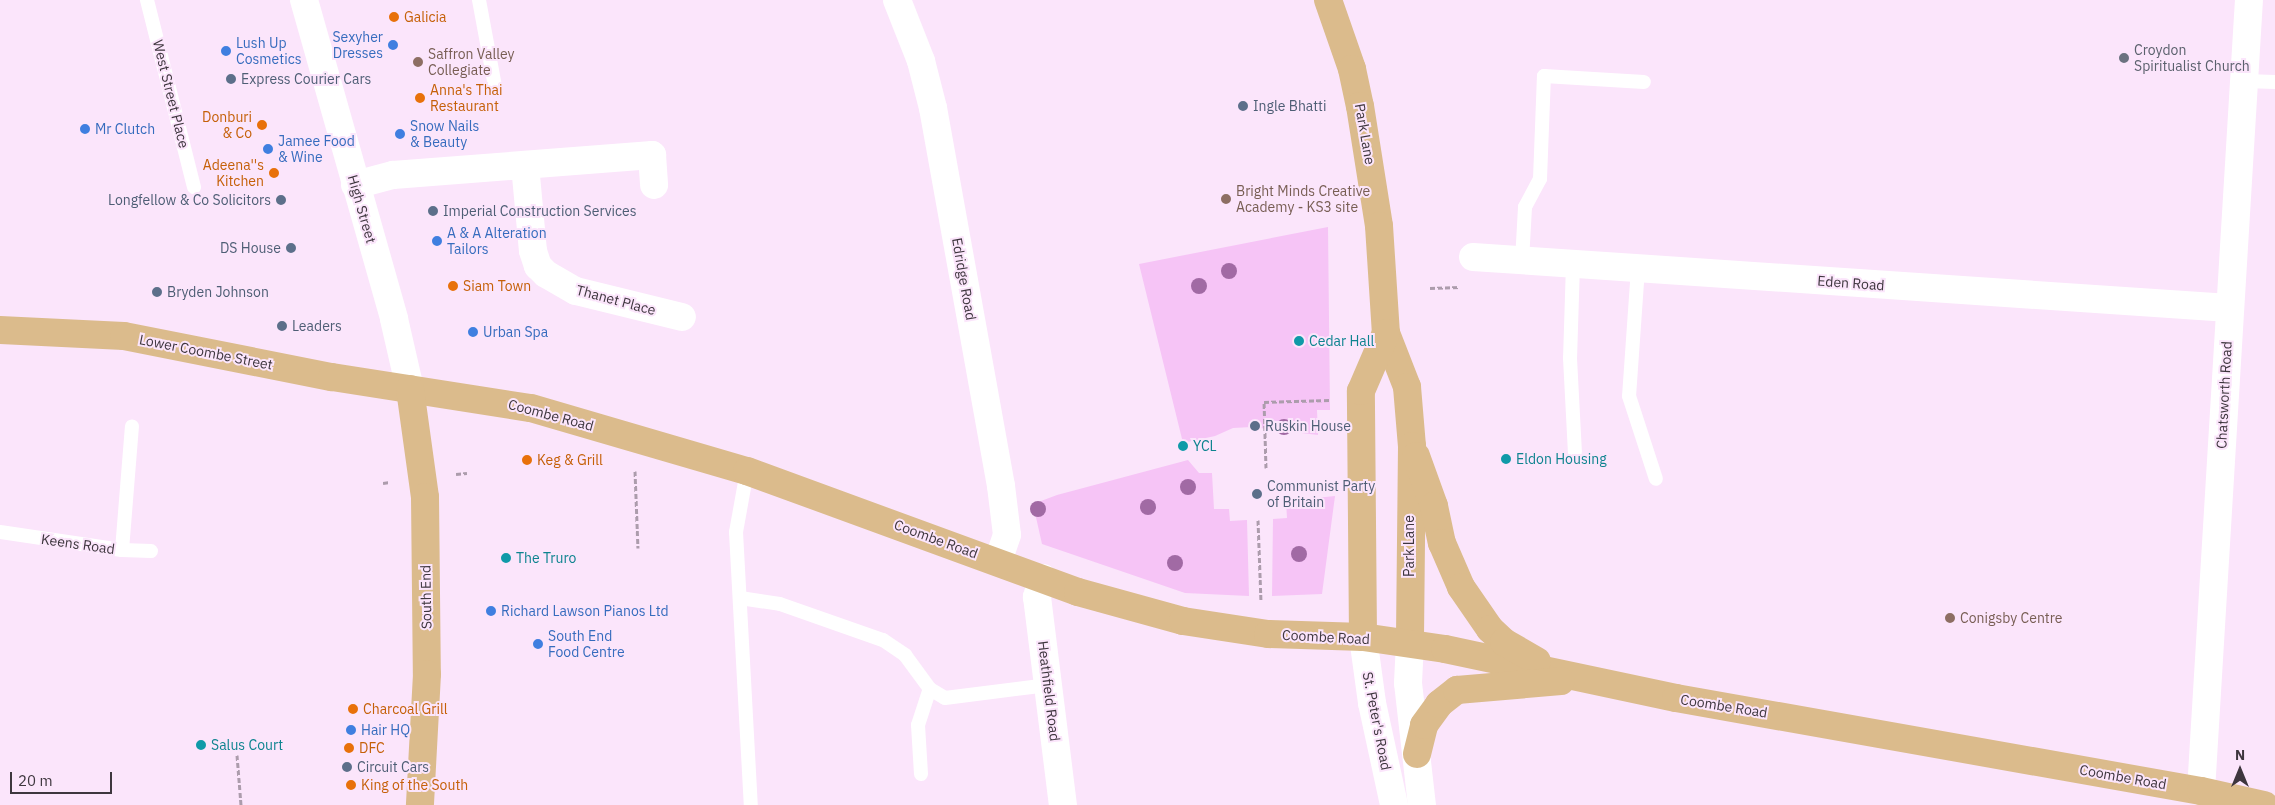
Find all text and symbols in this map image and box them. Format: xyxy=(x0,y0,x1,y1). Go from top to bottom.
place label: Galicia xyxy=(404,9,447,25)
marker: Galicia xyxy=(388,11,400,23)
place label: Sexyher Dresses xyxy=(332,29,383,62)
place label: Lush Up Cosmetics xyxy=(236,35,302,68)
street label: West Street Place xyxy=(149,38,193,150)
marker: Sexyher Dresses xyxy=(387,39,399,51)
place label: Croydon Spiritualist Church xyxy=(2134,42,2250,74)
marker: Lush Up Cosmetics xyxy=(220,45,232,57)
place label: Saffron Valley Collegiate xyxy=(428,46,515,78)
marker: Croydon Spiritualist Church xyxy=(2118,52,2130,64)
marker: Saffron Valley Collegiate xyxy=(412,56,424,68)
place label: Express Courier Cars xyxy=(241,71,371,87)
marker: Express Courier Cars xyxy=(225,73,237,85)
place label: Anna's Thai Restaurant xyxy=(430,82,503,114)
marker: Anna's Thai Restaurant xyxy=(414,92,426,104)
place label: Ingle Bhatti xyxy=(1253,98,1327,114)
marker: Ingle Bhatti xyxy=(1237,100,1249,112)
street label: Park Lane xyxy=(1351,102,1379,166)
place label: Donburi & Co xyxy=(202,109,252,142)
place label: Snow Nails & Beauty xyxy=(410,118,479,150)
marker: Donburi & Co xyxy=(256,119,268,131)
place label: Mr Clutch xyxy=(95,121,155,137)
marker: Mr Clutch xyxy=(79,123,91,135)
marker: Snow Nails & Beauty xyxy=(394,128,406,140)
place label: Jamee Food & Wine xyxy=(278,133,355,166)
marker: Jamee Food & Wine xyxy=(262,143,274,155)
place label: Adeena''s Kitchen xyxy=(203,157,264,190)
marker: Adeena''s Kitchen xyxy=(268,167,280,179)
street label: High Street xyxy=(344,173,380,245)
place label: Bright Minds Creative Academy - KS3 site xyxy=(1236,183,1370,216)
place label: Longfellow & Co Solicitors xyxy=(108,192,271,208)
marker: Bright Minds Creative Academy - KS3 site xyxy=(1220,193,1232,205)
marker: Longfellow & Co Solicitors xyxy=(275,194,287,206)
place label: Imperial Construction Services xyxy=(443,203,637,219)
marker: Imperial Construction Services xyxy=(427,205,439,217)
place label: A & A Alteration Tailors xyxy=(447,225,547,258)
marker: A & A Alteration Tailors xyxy=(431,235,443,247)
street label: Edridge Road xyxy=(948,236,980,322)
place label: DS House xyxy=(220,240,281,256)
marker: DS House xyxy=(285,242,297,254)
street label: Eden Road xyxy=(1817,272,1885,294)
place label: Siam Town xyxy=(463,278,531,294)
marker: Siam Town xyxy=(447,280,459,292)
street label: Thanet Place xyxy=(574,281,658,319)
place label: Bryden Johnson xyxy=(167,284,269,300)
marker: Bryden Johnson xyxy=(151,286,163,298)
place label: Leaders xyxy=(292,318,342,334)
marker: Leaders xyxy=(276,320,288,332)
place label: Urban Spa xyxy=(483,324,548,340)
marker: Urban Spa xyxy=(467,326,479,338)
street label: Lower Coombe Street xyxy=(138,331,274,373)
place label: Cedar Hall xyxy=(1309,333,1374,349)
marker: Cedar Hall xyxy=(1293,335,1305,347)
street label: Chatsworth Road xyxy=(2213,341,2235,449)
street label: Coombe Road xyxy=(506,396,596,434)
place label: Ruskin House xyxy=(1265,418,1351,434)
marker: Ruskin House xyxy=(1249,420,1261,432)
place label: YCL xyxy=(1193,438,1217,454)
marker: YCL xyxy=(1177,440,1189,452)
place label: Eldon Housing xyxy=(1516,451,1607,467)
place label: Keg & Grill xyxy=(537,452,603,468)
marker: Eldon Housing xyxy=(1500,453,1512,465)
marker: Keg & Grill xyxy=(521,454,533,466)
place label: Communist Party of Britain xyxy=(1267,478,1375,511)
marker: Communist Party of Britain xyxy=(1251,488,1263,500)
street label: Park Lane xyxy=(1401,515,1417,577)
street label: Coombe Road xyxy=(892,516,980,562)
street label: Keens Road xyxy=(40,531,116,557)
place label: The Truro xyxy=(516,550,576,566)
marker: The Truro xyxy=(500,552,512,564)
street label: South End xyxy=(417,565,435,629)
place label: Richard Lawson Pianos Ltd xyxy=(501,603,669,619)
marker: Richard Lawson Pianos Ltd xyxy=(485,605,497,617)
place label: Conigsby Centre xyxy=(1960,610,2063,626)
marker: Conigsby Centre xyxy=(1944,612,1956,624)
street label: Coombe Road xyxy=(1282,626,1370,648)
place label: South End Food Centre xyxy=(548,628,625,660)
marker: South End Food Centre xyxy=(532,638,544,650)
street label: Heathfield Road xyxy=(1035,640,1063,742)
street label: St. Peter's Road xyxy=(1359,670,1395,772)
street label: Coombe Road xyxy=(1679,691,1769,721)
place label: Charcoal Grill xyxy=(363,701,447,717)
marker: Charcoal Grill xyxy=(347,703,359,715)
place label: Hair HQ xyxy=(361,722,410,738)
marker: Hair HQ xyxy=(345,724,357,736)
place label: Salus Court xyxy=(211,737,283,753)
marker: Salus Court xyxy=(195,739,207,751)
place label: DFC xyxy=(359,740,385,756)
marker: DFC xyxy=(343,742,355,754)
north arrow xyxy=(2215,745,2265,795)
text: N xyxy=(2235,746,2245,764)
place label: Circuit Cars xyxy=(357,759,429,775)
marker: Circuit Cars xyxy=(341,761,353,773)
street label: Coombe Road xyxy=(2078,761,2168,793)
scale bar xyxy=(12,762,115,794)
text: 20 m xyxy=(18,771,53,790)
place label: King of the South xyxy=(361,777,468,793)
marker: King of the South xyxy=(345,779,357,791)

